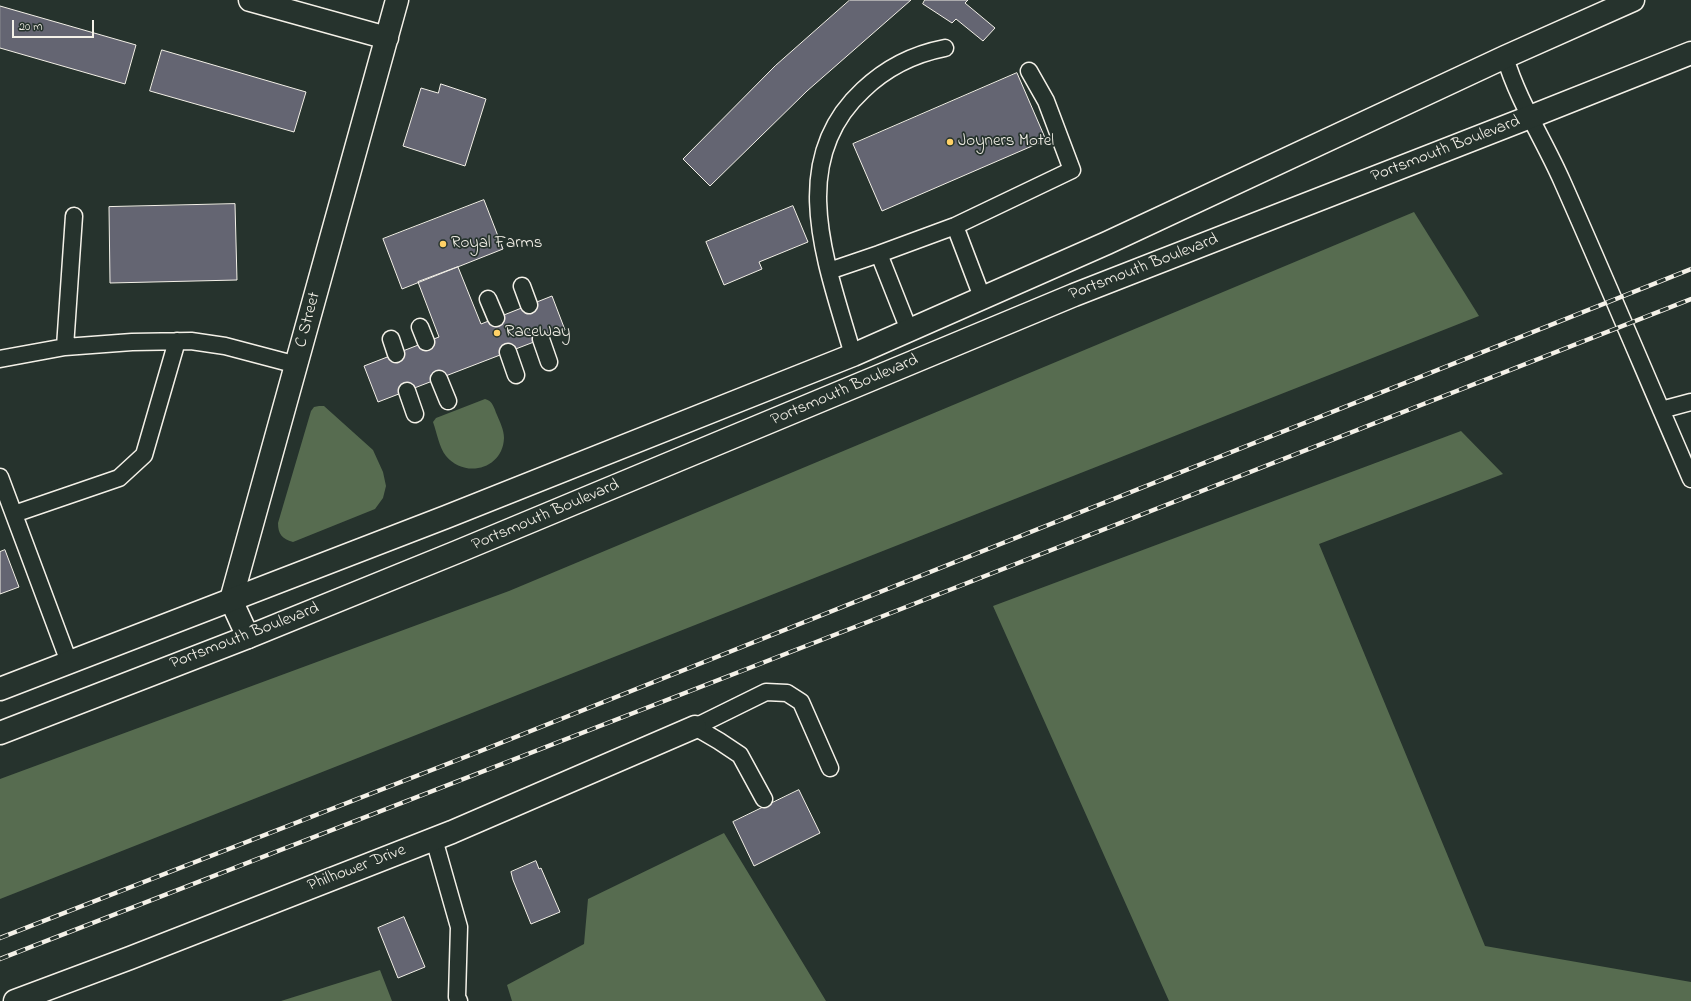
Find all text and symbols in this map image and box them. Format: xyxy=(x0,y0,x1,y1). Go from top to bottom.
scale bar xyxy=(14,12,96,38)
text: 20 m xyxy=(19,18,42,36)
street label: Portsmouth Boulevard xyxy=(1369,112,1523,188)
place label: Joyners Motel xyxy=(958,132,1054,152)
marker: Joyners Motel xyxy=(945,137,955,147)
street label: Portsmouth Boulevard xyxy=(1067,230,1221,306)
place label: Royal Farms xyxy=(451,234,542,254)
marker: Royal Farms xyxy=(438,239,448,249)
street label: C Street xyxy=(292,290,326,350)
place label: RaceWay xyxy=(505,323,571,343)
marker: RaceWay xyxy=(492,328,502,338)
street label: Portsmouth Boulevard xyxy=(768,351,922,431)
street label: Portsmouth Boulevard xyxy=(469,476,623,556)
street label: Portsmouth Boulevard xyxy=(168,599,322,675)
street label: Philhower Drive xyxy=(305,841,409,897)

